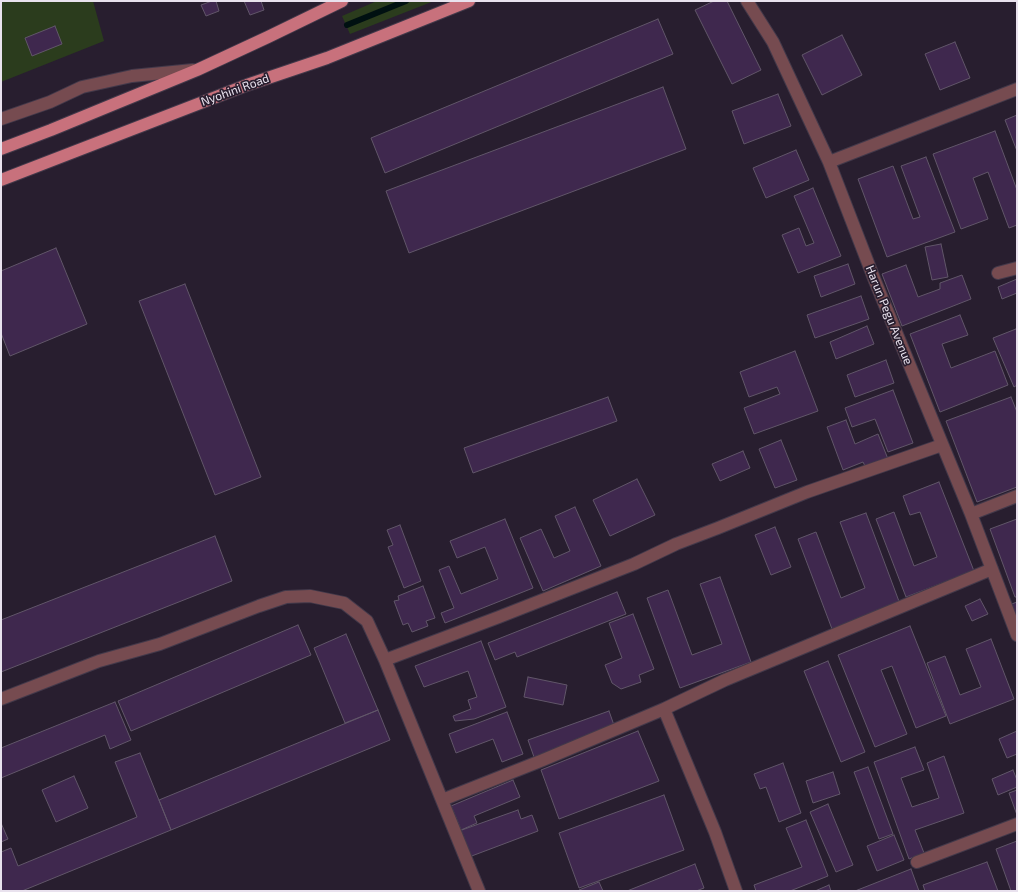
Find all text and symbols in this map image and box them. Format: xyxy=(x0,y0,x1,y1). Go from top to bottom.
street label: Nyohini Road xyxy=(199,71,271,109)
street label: Harun Pegu Avenue xyxy=(863,263,915,367)

